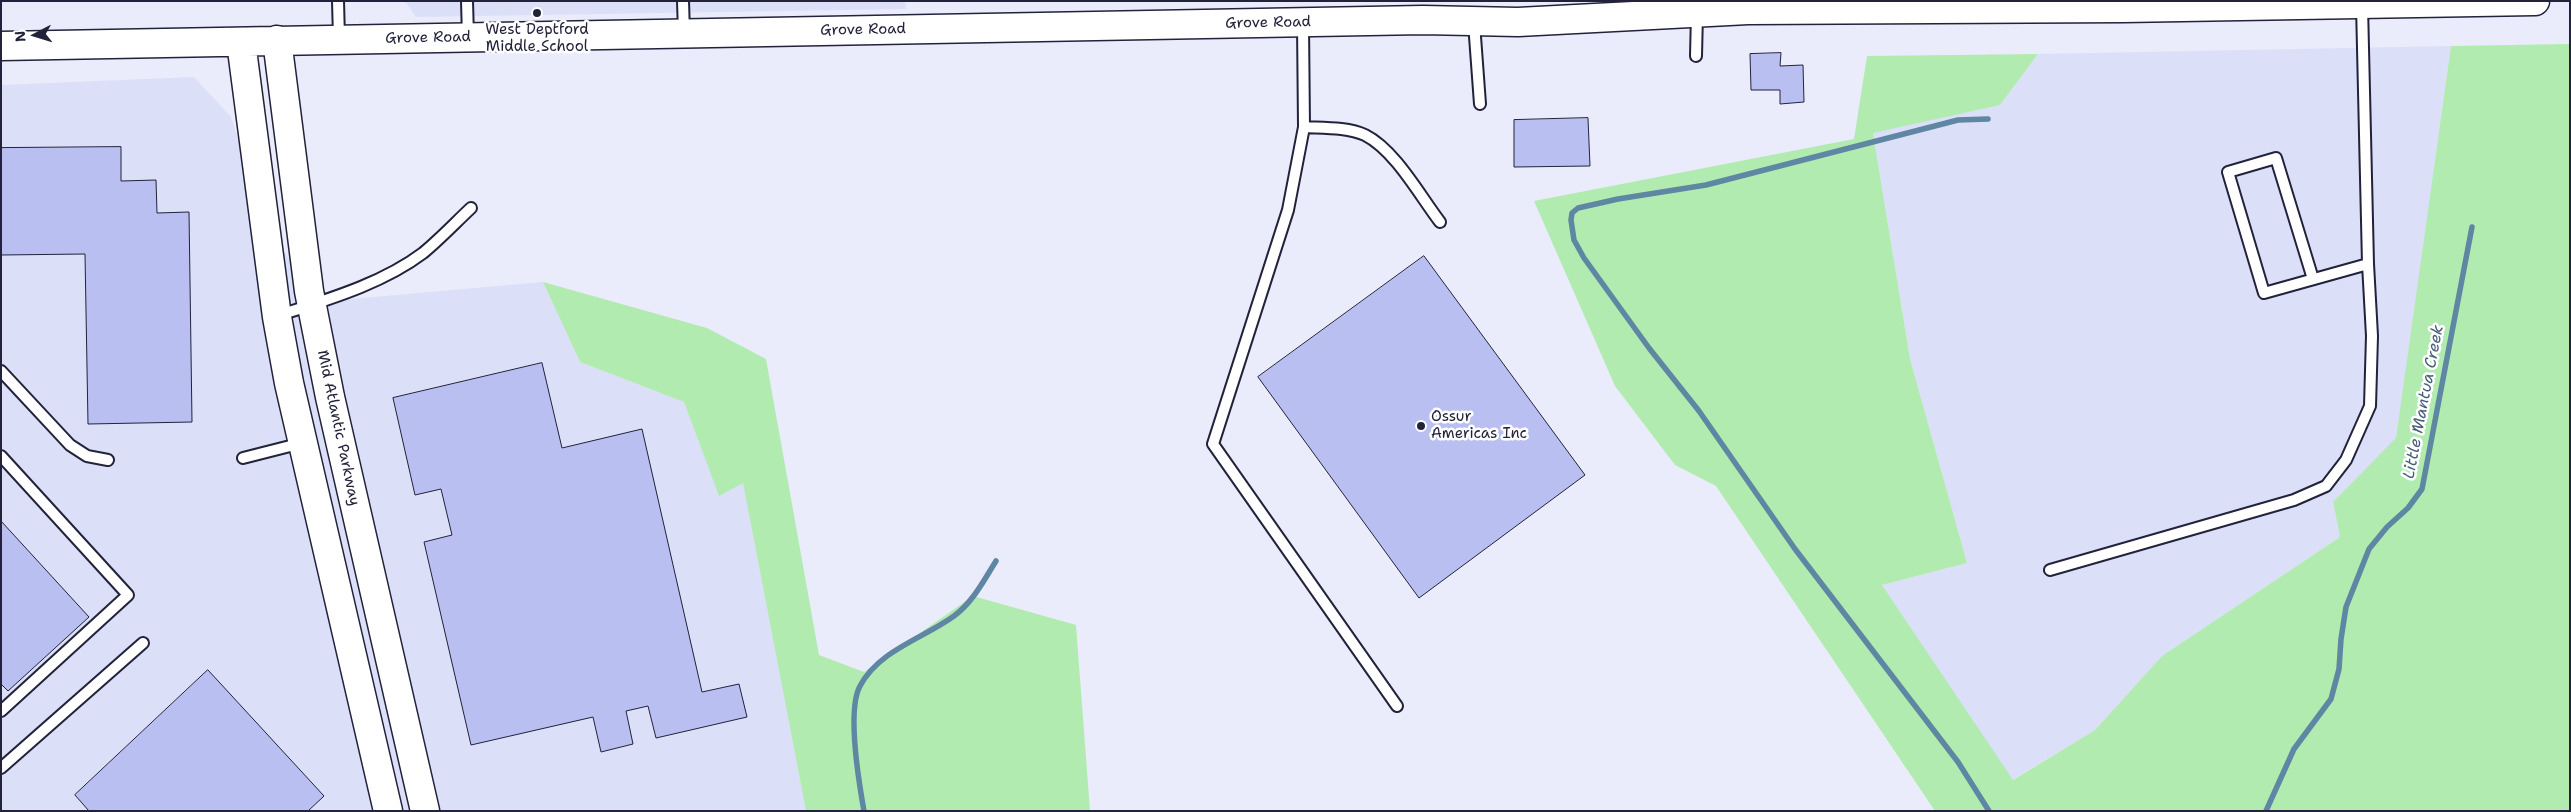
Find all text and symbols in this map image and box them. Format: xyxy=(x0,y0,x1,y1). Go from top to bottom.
marker: West Deptford Middle School xyxy=(531,7,543,19)
north arrow xyxy=(10,10,60,60)
street label: Grove Road xyxy=(1225,13,1311,33)
street label: Grove Road xyxy=(820,20,906,40)
place label: West Deptford Middle School xyxy=(485,21,589,56)
street label: Grove Road xyxy=(385,28,471,48)
text: N xyxy=(11,30,30,43)
water label: Little Mantua Creek xyxy=(2400,324,2448,480)
street label: Mid Atlantic Parkway xyxy=(313,349,363,507)
place label: Ossur Americas Inc xyxy=(1431,408,1527,443)
marker: Ossur Americas Inc xyxy=(1415,420,1427,432)

